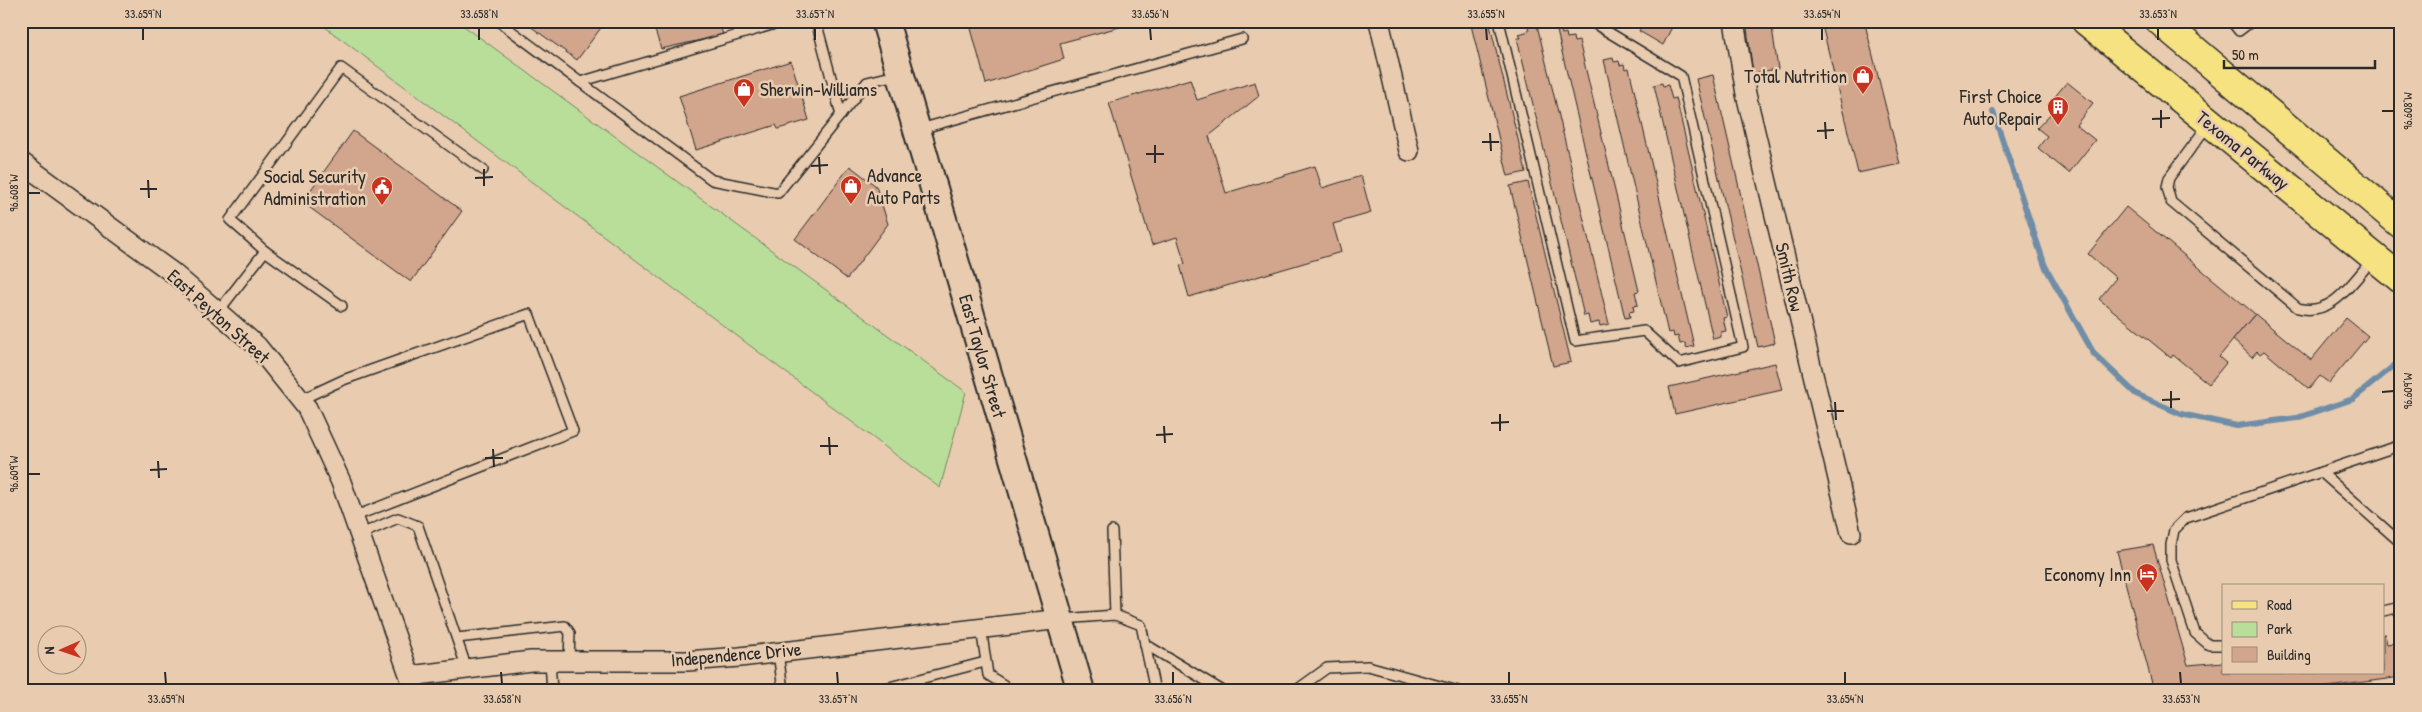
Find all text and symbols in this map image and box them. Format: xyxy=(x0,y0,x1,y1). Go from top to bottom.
text: 33.659°N xyxy=(125,5,161,22)
text: 33.658°N xyxy=(460,5,498,22)
text: 33.657°N xyxy=(796,5,834,22)
text: 33.656°N xyxy=(1131,5,1169,22)
text: 33.655°N xyxy=(1467,5,1505,22)
text: 33.654°N xyxy=(1804,5,1840,22)
text: 33.653°N xyxy=(2139,5,2177,22)
scale bar xyxy=(2224,38,2376,70)
text: 50 m xyxy=(2232,44,2259,65)
place label: Total Nutrition xyxy=(1744,63,1847,89)
shop icon: Total Nutrition xyxy=(1851,64,1875,95)
place label: Sherwin-Williams xyxy=(760,76,877,102)
shop icon: Sherwin-Williams xyxy=(732,77,756,108)
place label: First Choice Auto Repair xyxy=(1959,83,2043,131)
text: 96.608°W xyxy=(2399,92,2416,130)
building icon: First Choice Auto Repair xyxy=(2046,95,2070,126)
street label: Texoma Parkway xyxy=(2191,104,2295,196)
place label: Advance Auto Parts xyxy=(867,162,940,210)
place label: Social Security Administration xyxy=(264,163,366,211)
text: 96.608°W xyxy=(5,174,22,212)
shop icon: Advance Auto Parts xyxy=(839,174,863,205)
public building icon: Social Security Administration xyxy=(370,175,394,206)
street label: Smith Row xyxy=(1769,240,1811,314)
street label: East Peyton Street xyxy=(162,263,276,370)
street label: East Taylor Street xyxy=(953,291,1013,421)
text: 96.609°W xyxy=(2399,372,2416,409)
text: 96.609°W xyxy=(5,455,22,492)
place label: Economy Inn xyxy=(2044,561,2131,587)
hotel icon: Economy Inn xyxy=(2135,562,2159,593)
legend xyxy=(2222,584,2384,674)
text: Road xyxy=(2267,594,2292,615)
text: Park xyxy=(2267,618,2292,639)
north arrow xyxy=(38,624,88,674)
street label: Independence Drive xyxy=(670,635,803,673)
text: Building xyxy=(2267,644,2311,665)
text: N xyxy=(39,646,58,655)
text: 33.659°N xyxy=(148,690,184,707)
text: 33.658°N xyxy=(483,690,521,707)
text: 33.657°N xyxy=(819,690,857,707)
text: 33.656°N xyxy=(1154,690,1192,707)
text: 33.655°N xyxy=(1490,690,1528,707)
text: 33.654°N xyxy=(1827,690,1863,707)
text: 33.653°N xyxy=(2162,690,2200,707)

